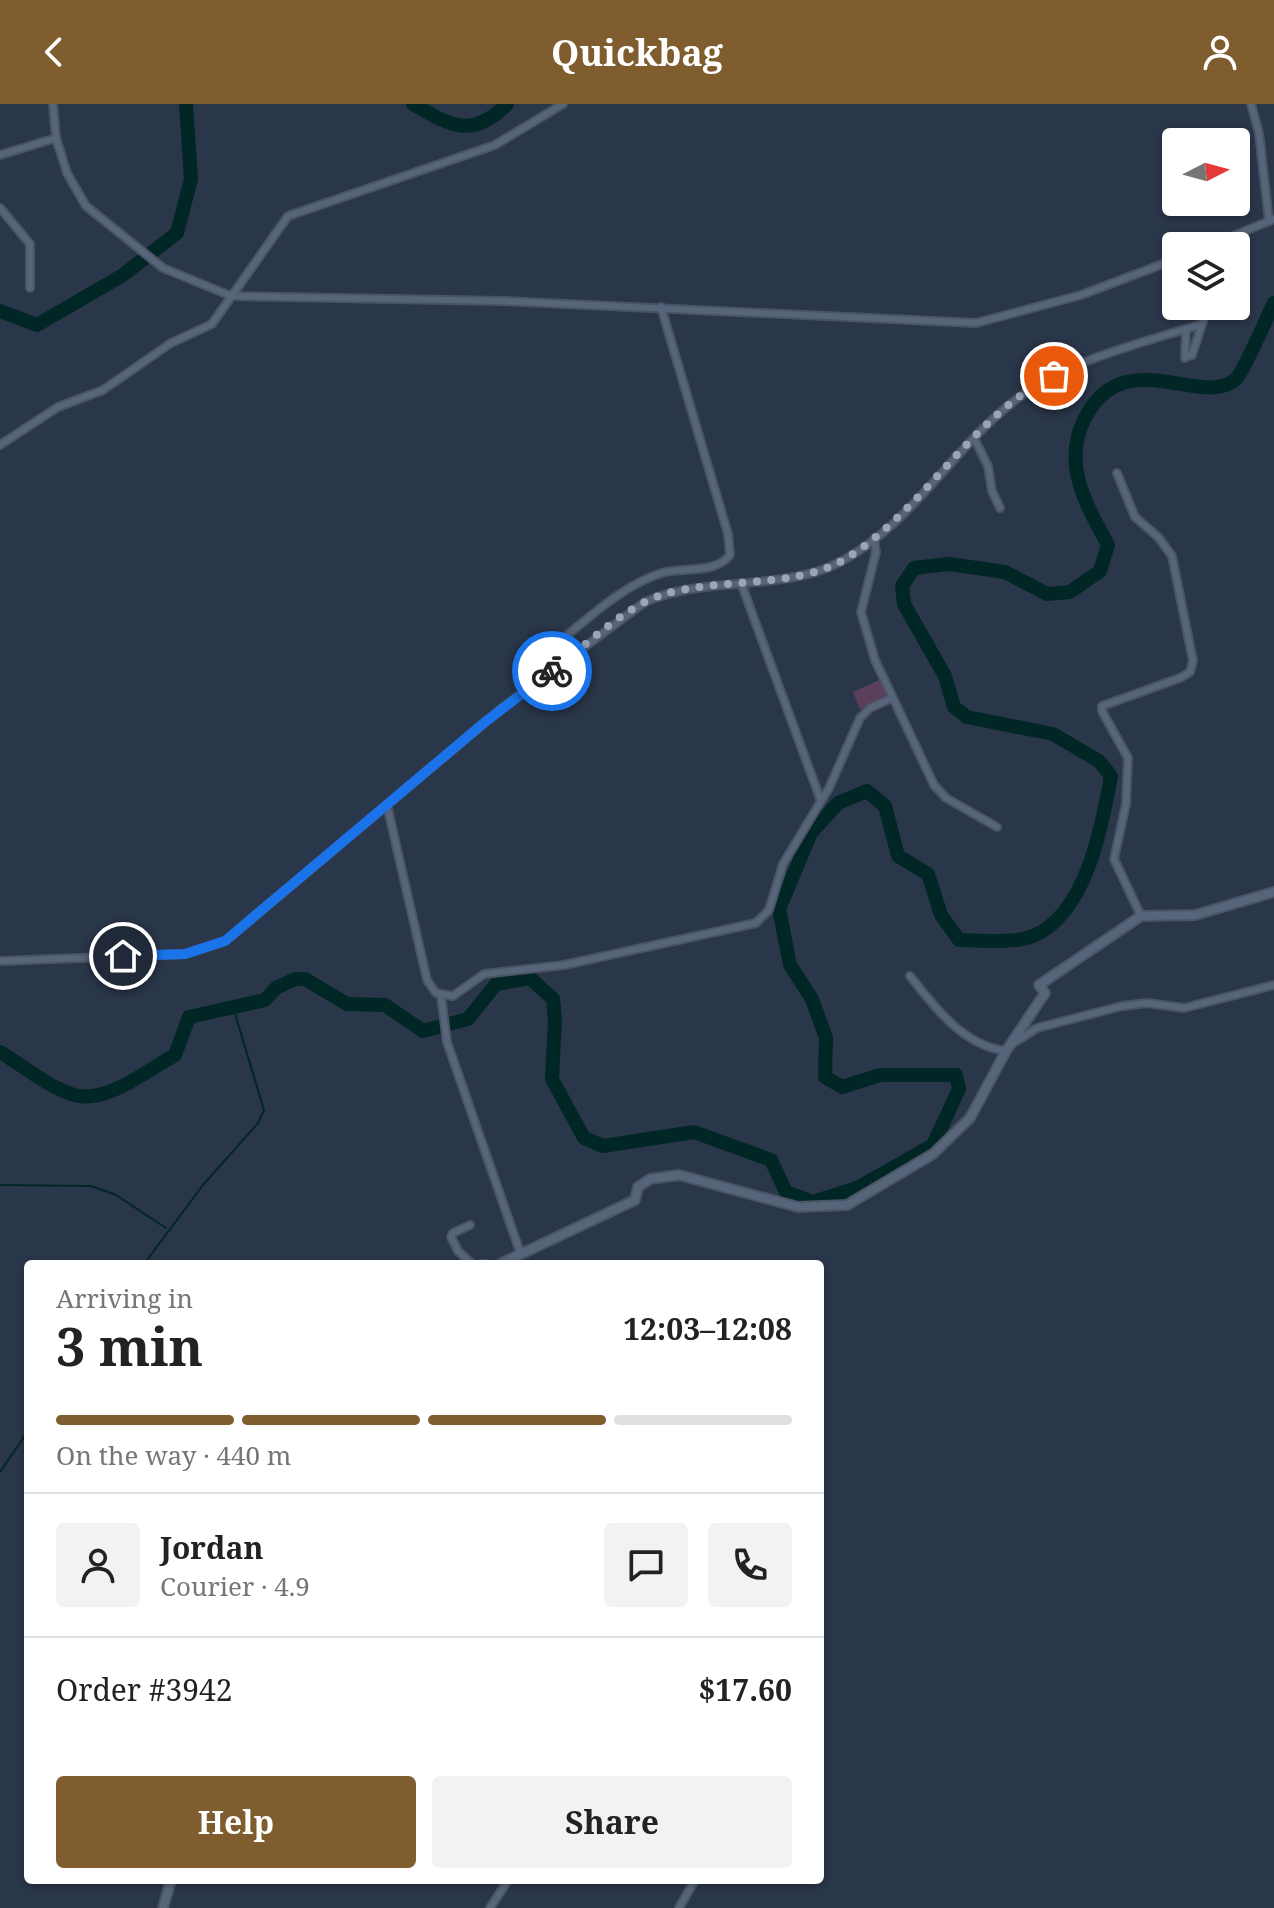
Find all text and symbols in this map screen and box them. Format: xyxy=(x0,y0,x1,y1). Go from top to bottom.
text: Quickbag xyxy=(551,28,723,77)
icon: back xyxy=(32,30,76,74)
icon: person xyxy=(1198,30,1242,74)
north arrow xyxy=(1162,128,1250,216)
map controls xyxy=(1162,128,1250,320)
button: layers xyxy=(1162,232,1250,320)
pin xyxy=(1020,342,1088,410)
icon: bag xyxy=(1032,354,1076,398)
courier xyxy=(512,631,592,711)
icon: bike xyxy=(530,649,574,693)
pin xyxy=(89,922,157,990)
icon: home xyxy=(101,934,145,978)
text: Arriving in xyxy=(56,1280,193,1316)
text: 12:03–12:08 xyxy=(623,1308,792,1349)
text: 3 min xyxy=(56,1310,203,1381)
text: On the way · 440 m xyxy=(56,1437,291,1473)
button: person xyxy=(56,1523,140,1607)
button: chat xyxy=(604,1523,688,1607)
button: phone xyxy=(708,1523,792,1607)
text: Jordan xyxy=(160,1527,263,1568)
text: Courier · 4.9 xyxy=(160,1568,310,1604)
text: Order #3942 xyxy=(56,1669,233,1710)
text: $17.60 xyxy=(698,1669,792,1710)
button: Help xyxy=(56,1776,416,1868)
button: Share xyxy=(432,1776,792,1868)

